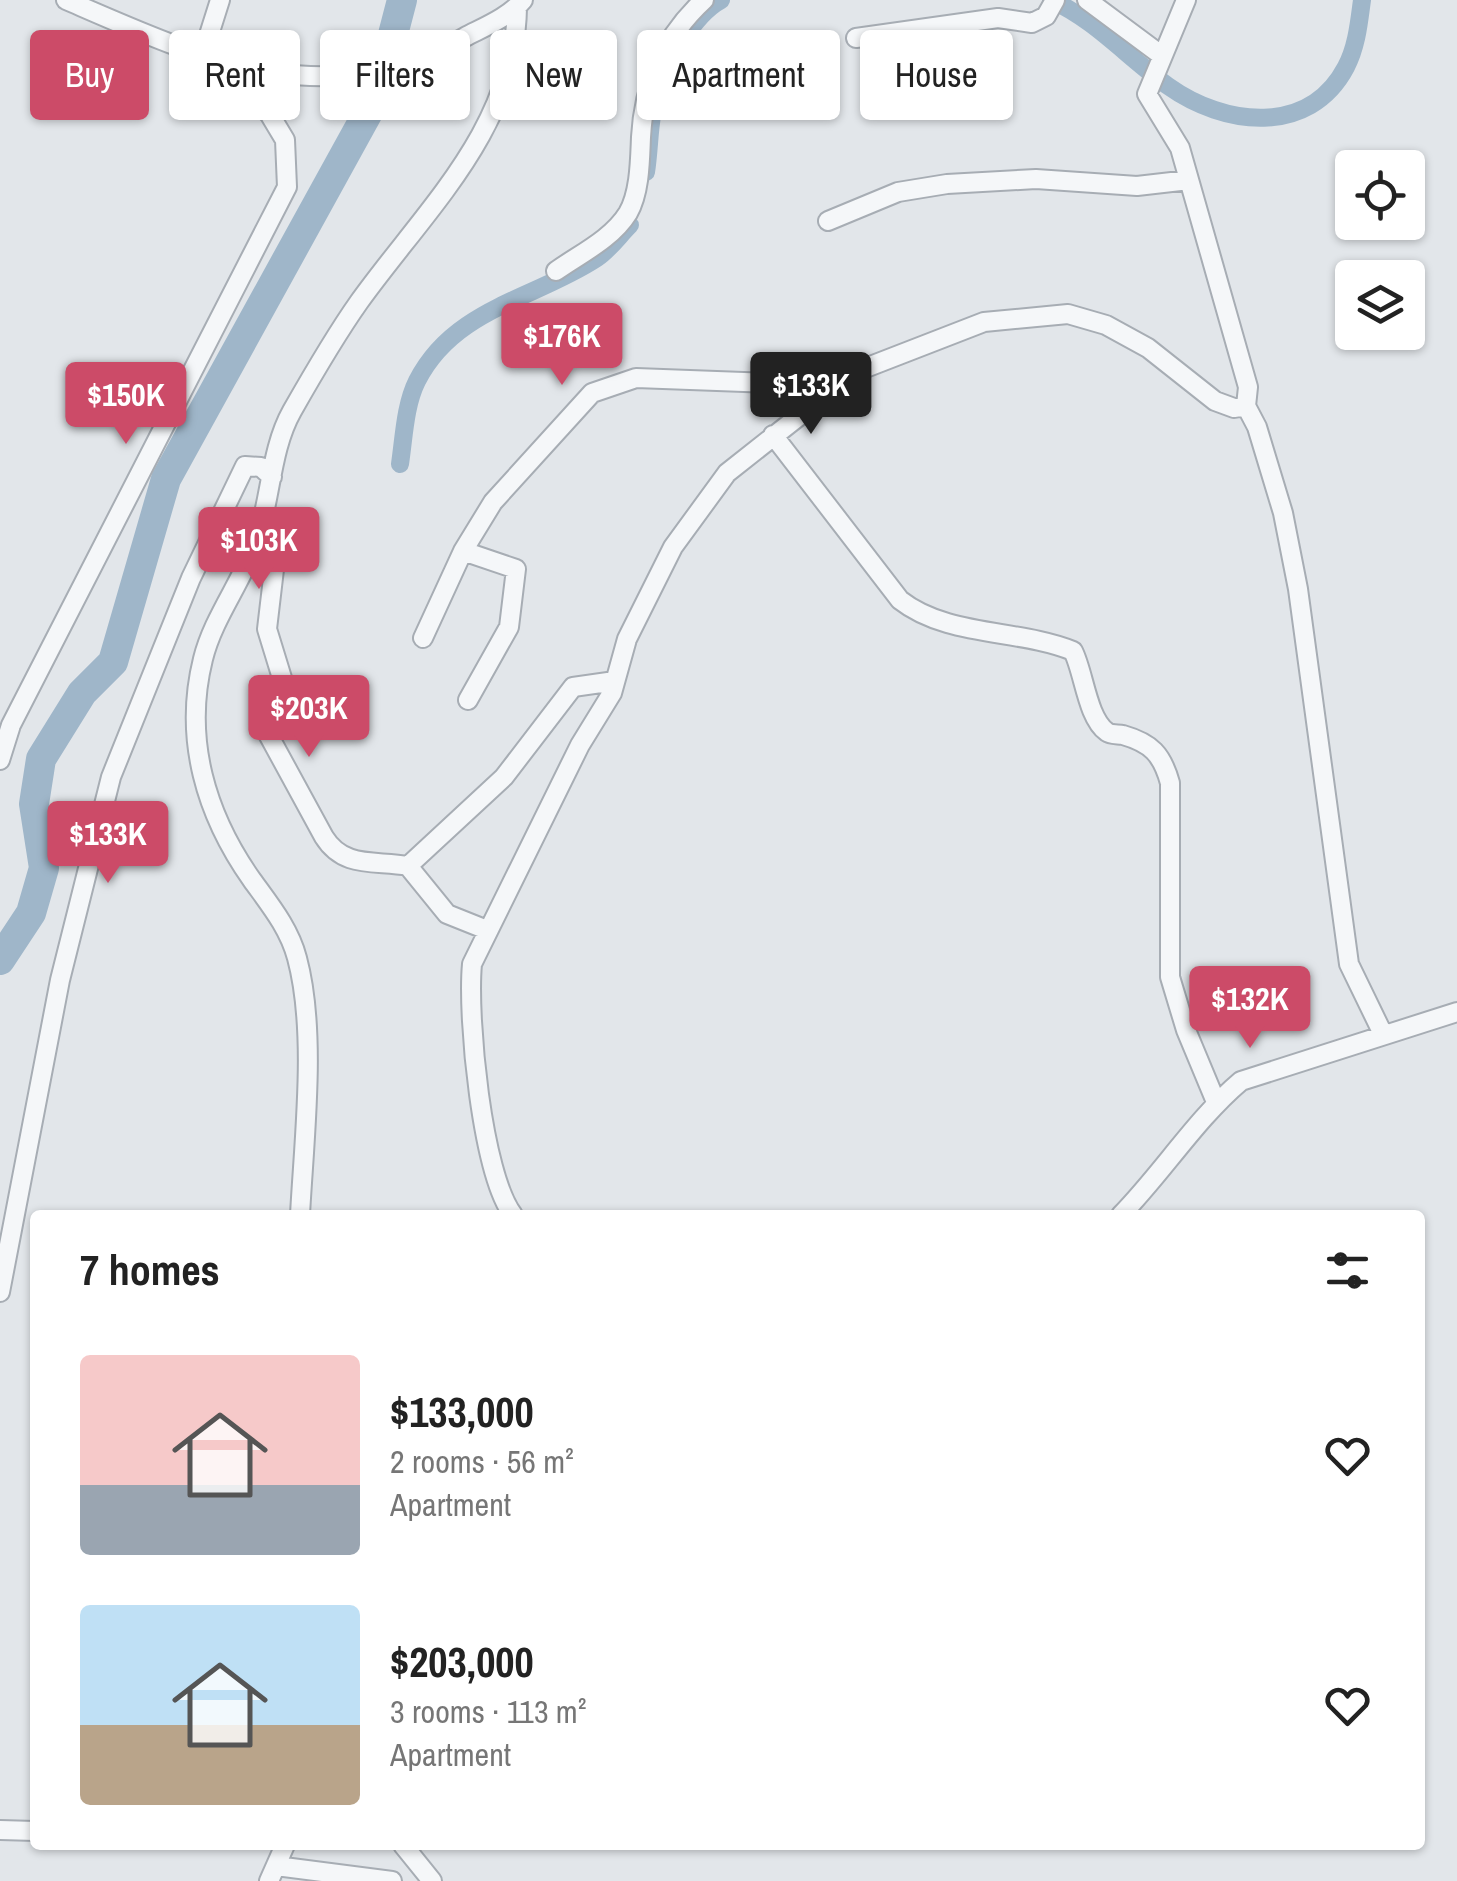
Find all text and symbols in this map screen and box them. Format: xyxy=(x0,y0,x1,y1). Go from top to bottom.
chip: Buy xyxy=(30,30,149,120)
chip: Rent xyxy=(169,30,300,120)
chip: Filters xyxy=(320,30,470,120)
chip: New xyxy=(490,30,617,120)
chip: Apartment xyxy=(637,30,840,120)
chip: House xyxy=(860,30,1013,120)
map controls xyxy=(1335,150,1425,350)
button: locate xyxy=(1335,150,1425,240)
button: layers xyxy=(1335,260,1425,350)
pin: $176K xyxy=(492,303,632,388)
text: $176K xyxy=(523,314,601,357)
pin: $133K xyxy=(741,352,881,437)
pin: $150K xyxy=(56,362,196,447)
text: $133K xyxy=(772,363,850,406)
text: $150K xyxy=(87,373,165,416)
pin: $103K xyxy=(189,507,329,592)
text: $103K xyxy=(220,518,298,561)
pin: $203K xyxy=(239,675,379,760)
text: $203K xyxy=(270,686,348,729)
pin: $133K xyxy=(38,801,178,886)
text: $133K xyxy=(69,812,147,855)
pin: $132K xyxy=(1180,966,1320,1051)
text: $132K xyxy=(1211,977,1289,1020)
text: 7 homes xyxy=(80,1242,220,1298)
icon: filters xyxy=(1320,1243,1375,1298)
text: $133,000 xyxy=(390,1384,534,1440)
icon: home xyxy=(160,1395,280,1515)
icon: heart xyxy=(1320,1428,1375,1483)
text: 2 rooms · 56 m² xyxy=(390,1440,574,1483)
text: Apartment xyxy=(390,1483,511,1526)
text: $203,000 xyxy=(390,1634,534,1690)
icon: home xyxy=(160,1645,280,1765)
icon: heart xyxy=(1320,1678,1375,1733)
text: 3 rooms · 113 m² xyxy=(390,1690,586,1733)
text: Apartment xyxy=(390,1733,511,1776)

